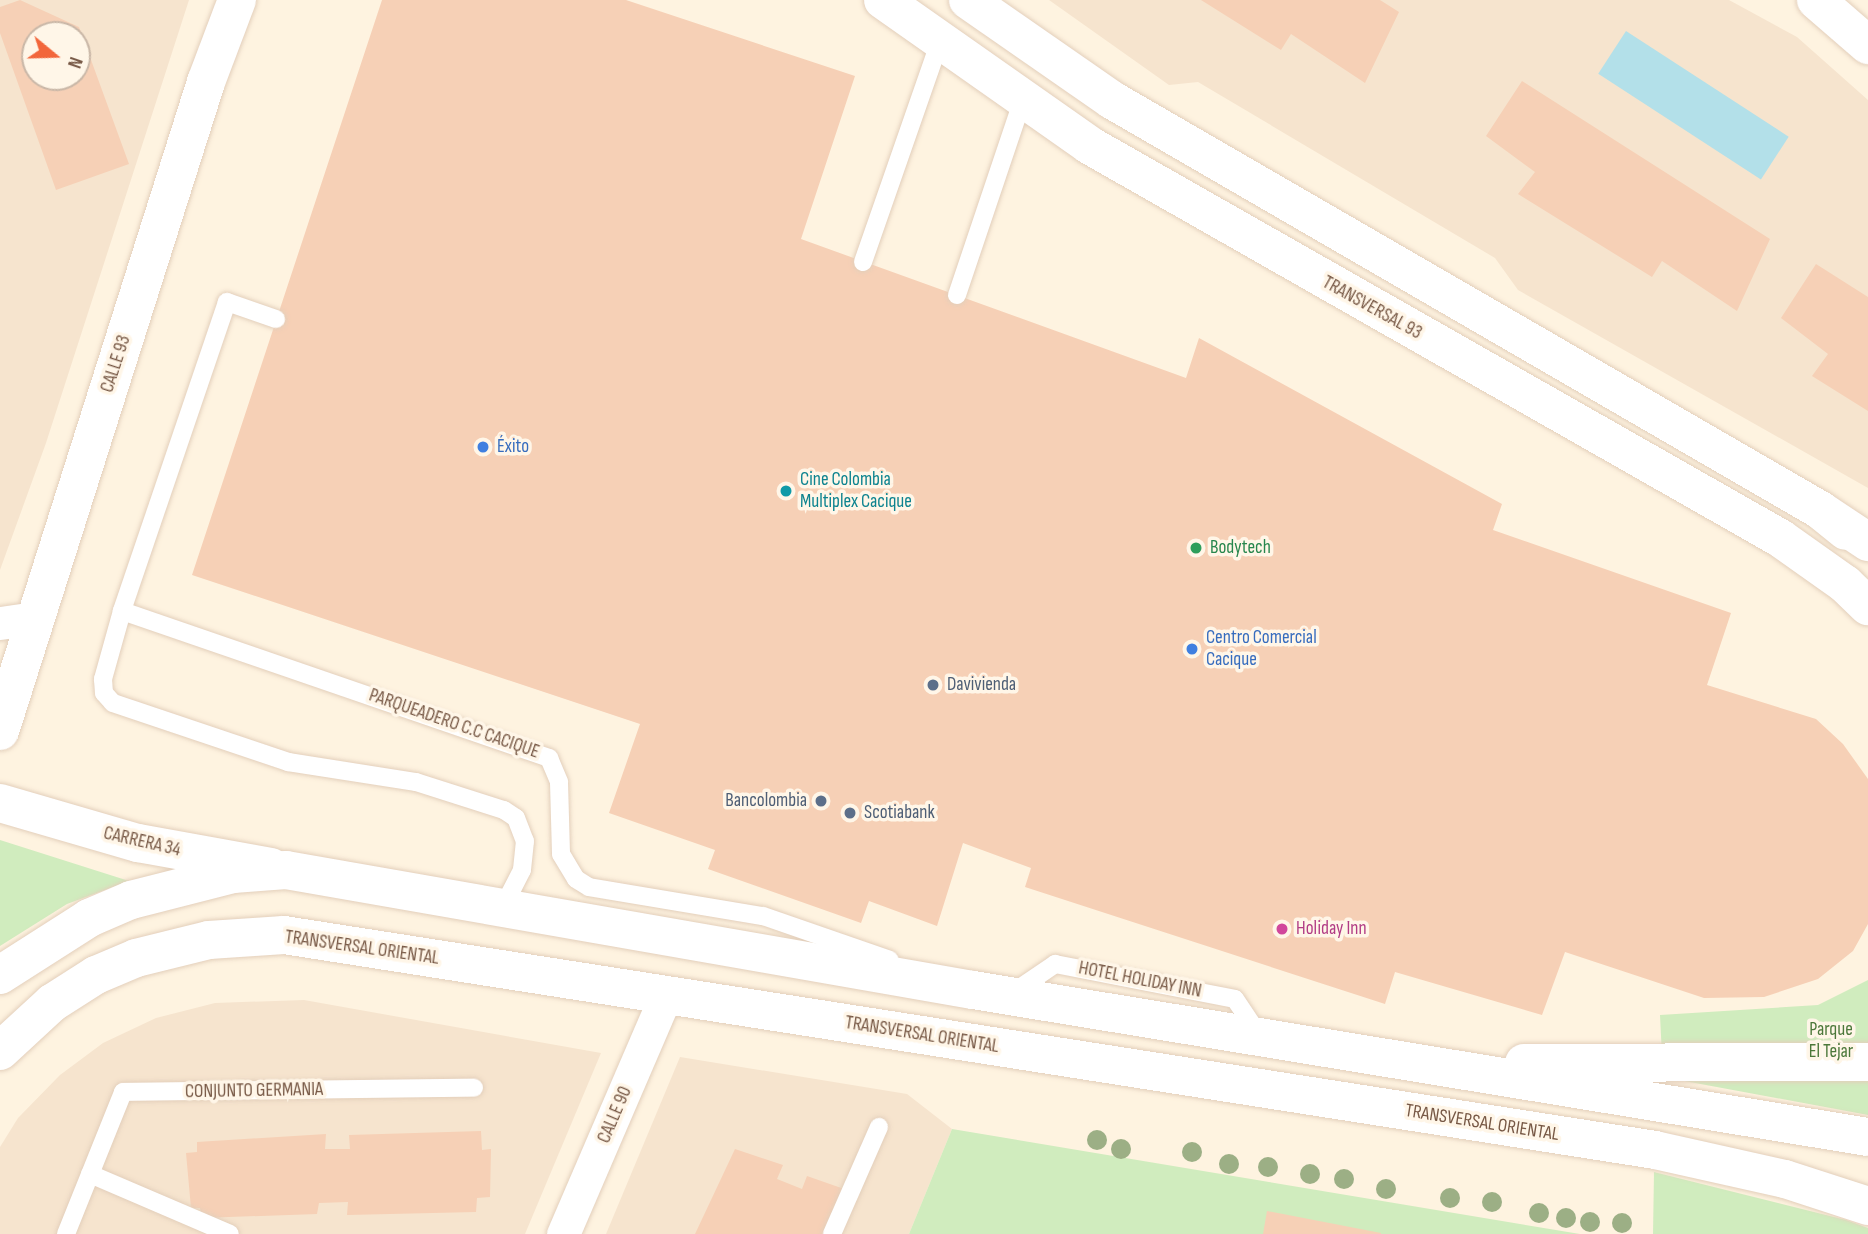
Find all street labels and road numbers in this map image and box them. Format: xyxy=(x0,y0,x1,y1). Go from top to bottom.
street label: TRANSVERSAL 93 xyxy=(1318,271,1426,345)
street label: CALLE 93 xyxy=(96,333,136,395)
street label: PARQUEADERO C.C CACIQUE xyxy=(366,684,542,764)
street label: CARRERA 34 xyxy=(101,822,183,862)
street label: TRANSVERSAL ORIENTAL xyxy=(283,926,441,970)
street label: HOTEL HOLIDAY INN xyxy=(1077,957,1203,1003)
street label: TRANSVERSAL ORIENTAL xyxy=(843,1012,1001,1058)
street label: CONJUNTO GERMANIA xyxy=(185,1078,323,1104)
street label: CALLE 90 xyxy=(593,1083,637,1147)
street label: TRANSVERSAL ORIENTAL xyxy=(1403,1100,1561,1146)

